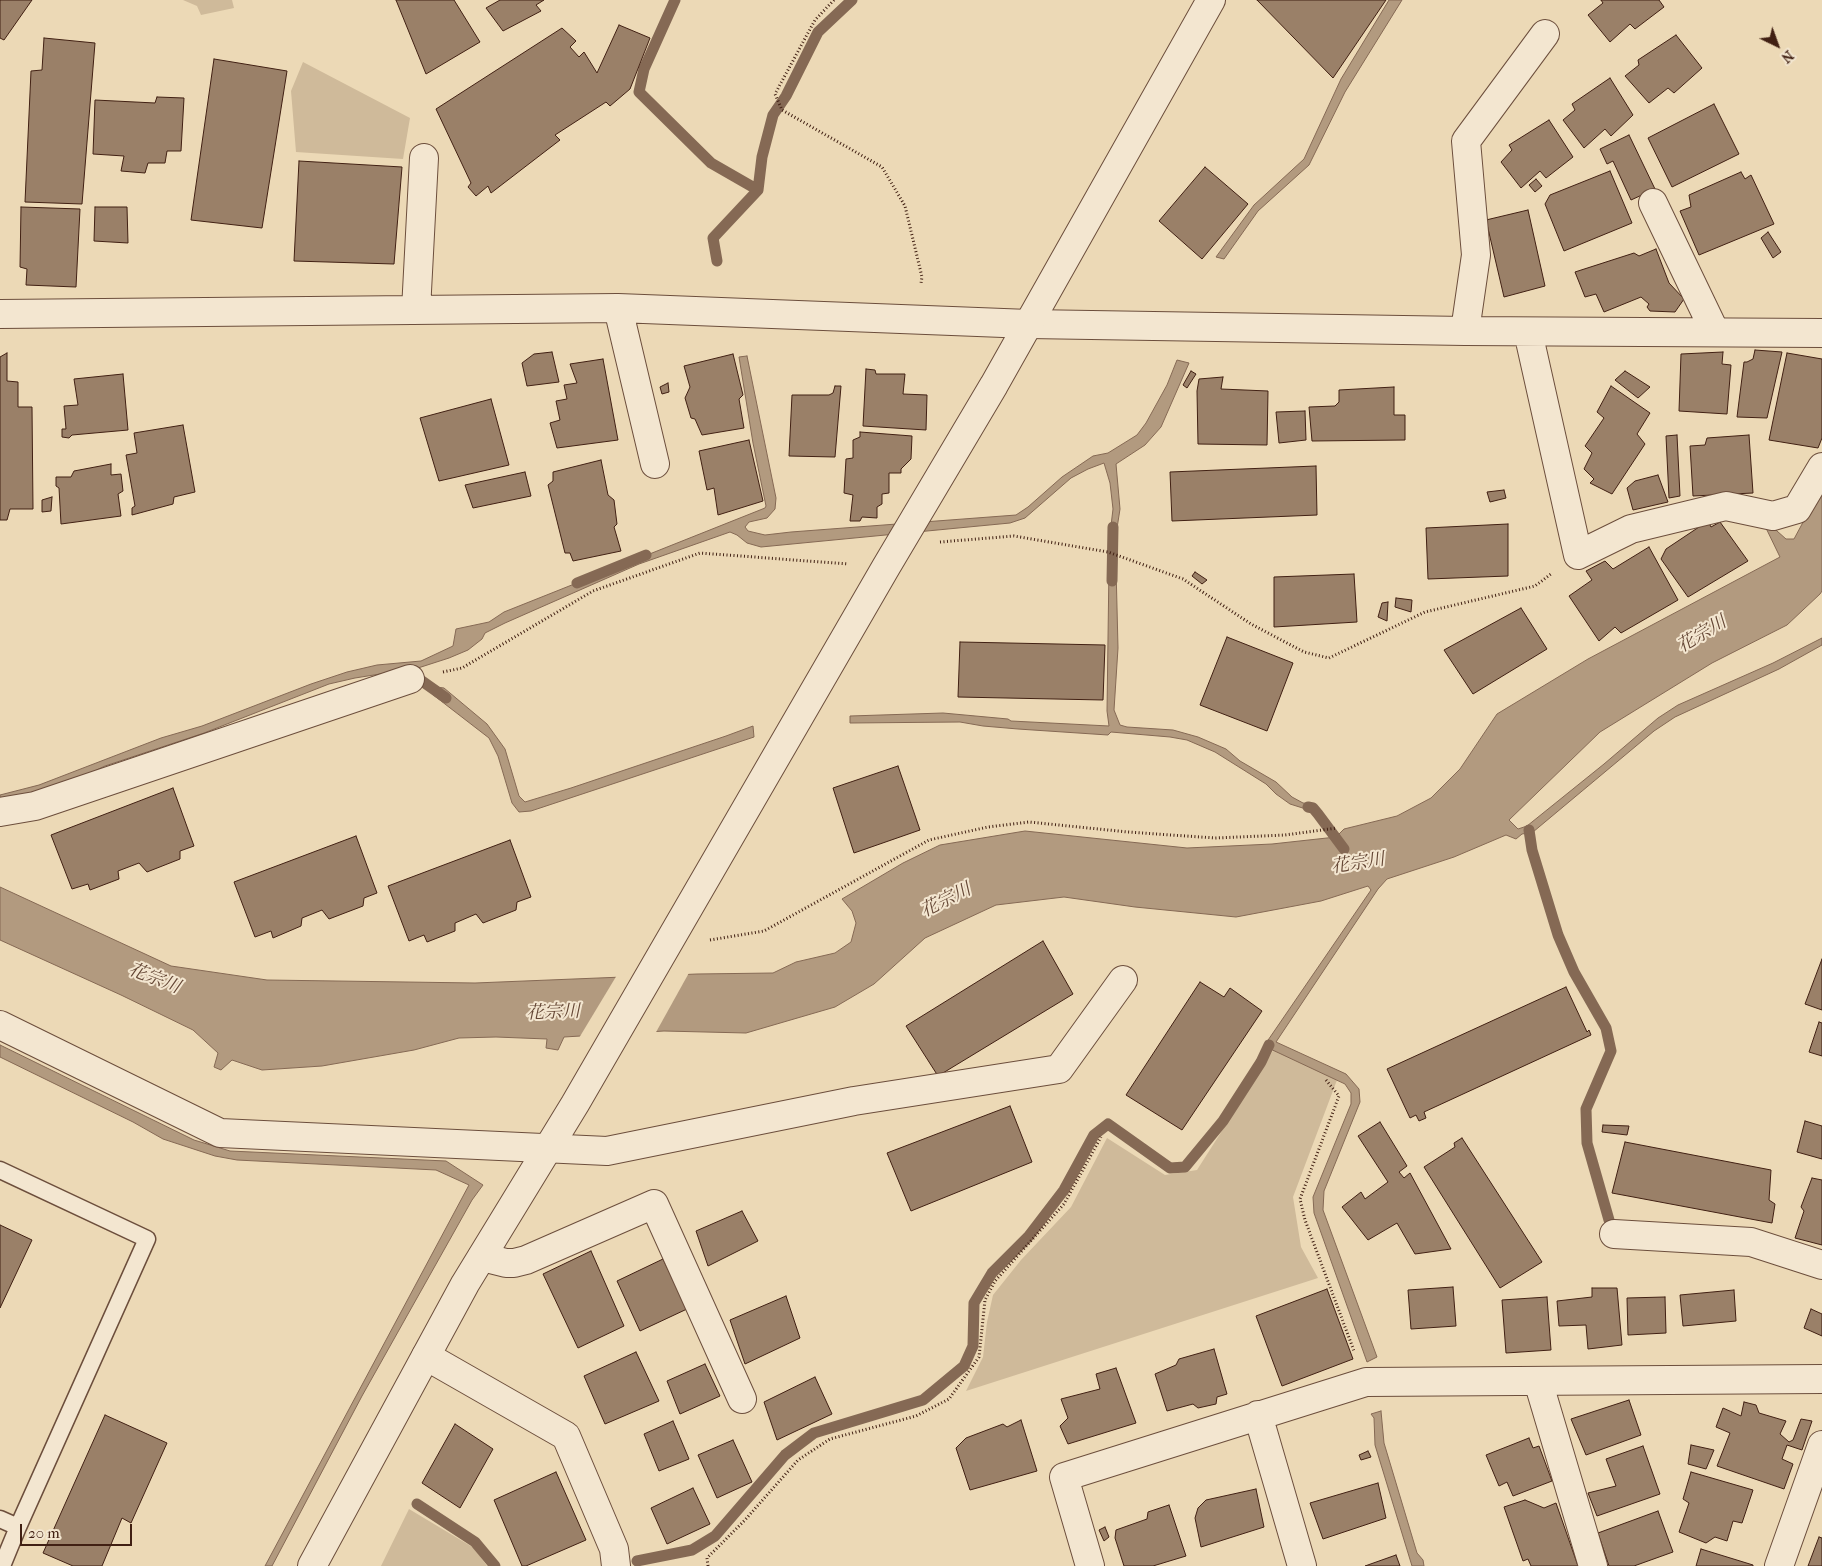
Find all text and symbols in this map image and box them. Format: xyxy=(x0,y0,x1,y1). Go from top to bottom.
north arrow xyxy=(1752,20,1802,70)
text: N xyxy=(1778,47,1797,66)
water label: 花宗川 xyxy=(1673,612,1731,658)
water label: 花宗川 xyxy=(1330,849,1386,879)
water label: 花宗川 xyxy=(917,879,975,923)
water label: 花宗川 xyxy=(125,959,183,999)
water label: 花宗川 xyxy=(526,1001,580,1025)
scale bar xyxy=(22,1514,135,1546)
text: 20 m xyxy=(28,1524,60,1542)

